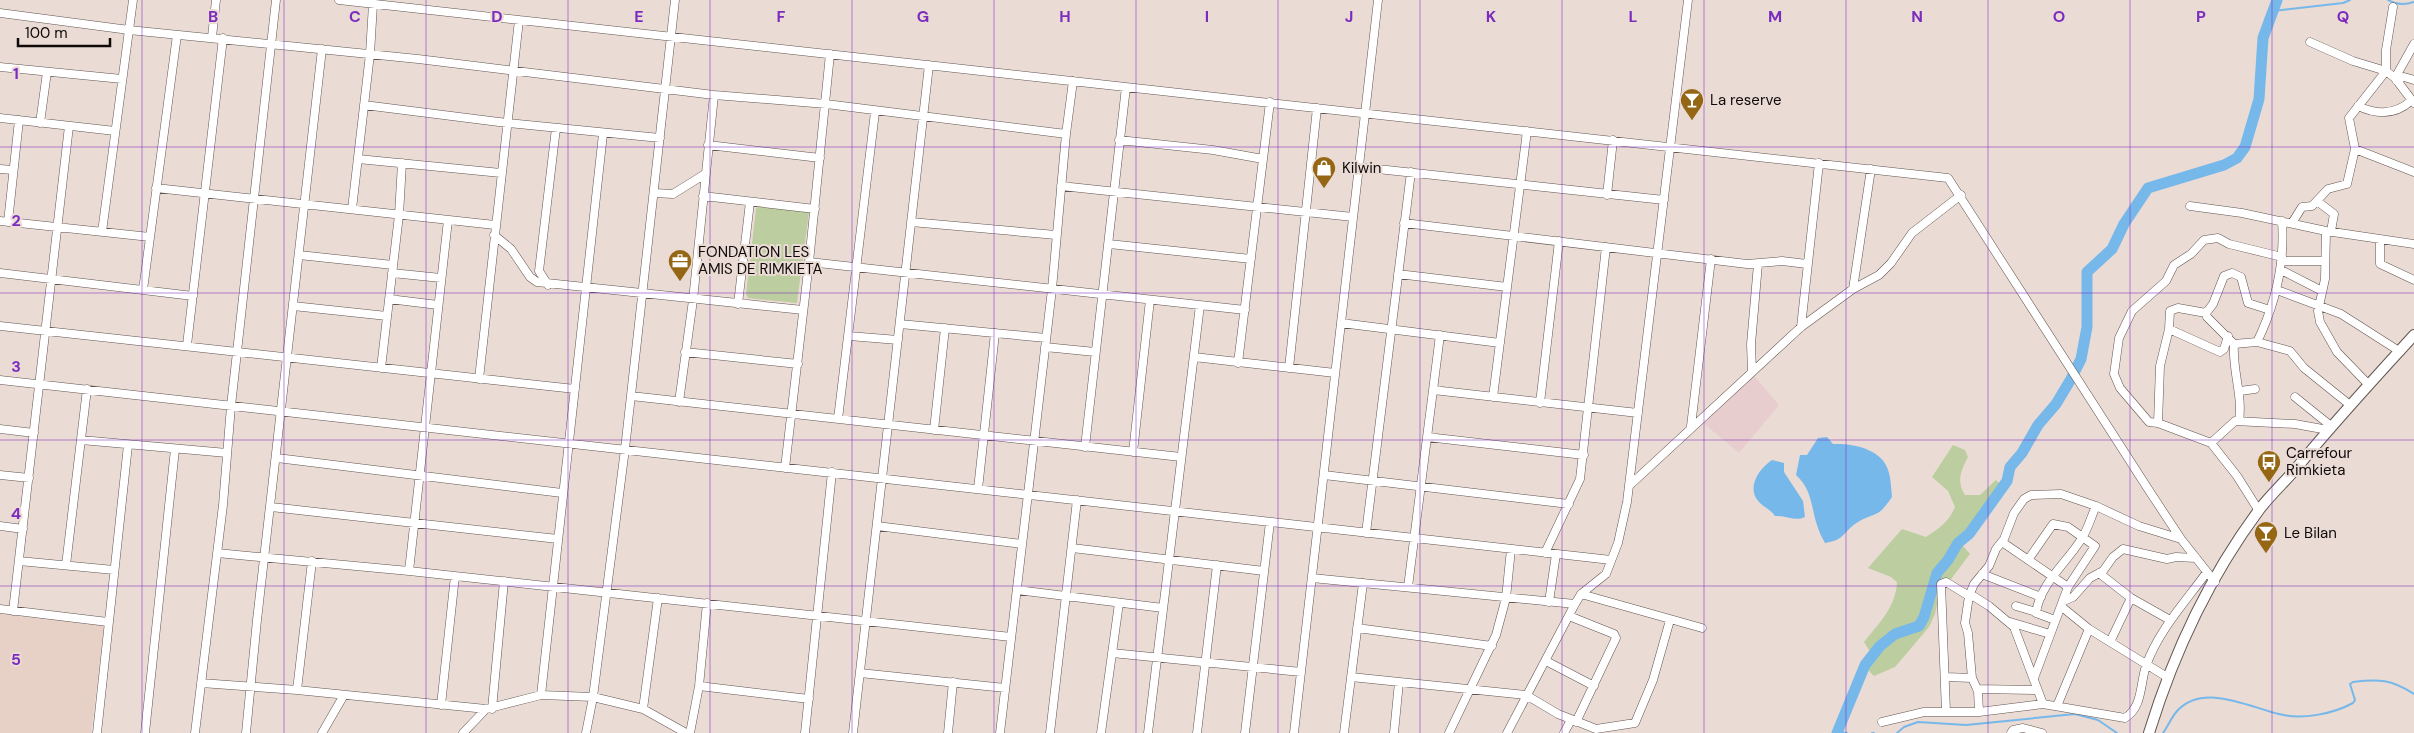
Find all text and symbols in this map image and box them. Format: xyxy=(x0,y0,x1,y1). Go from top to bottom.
text: B xyxy=(208,6,218,27)
text: C xyxy=(349,6,361,27)
text: D xyxy=(491,6,503,27)
text: E xyxy=(634,6,644,27)
text: F xyxy=(777,6,786,27)
text: G xyxy=(917,6,929,27)
text: H xyxy=(1059,6,1071,27)
text: I xyxy=(1205,6,1209,27)
text: J xyxy=(1345,6,1353,27)
text: K xyxy=(1486,6,1497,27)
text: L xyxy=(1629,6,1638,27)
text: M xyxy=(1768,6,1782,27)
text: N xyxy=(1911,6,1923,27)
text: O xyxy=(2053,6,2065,27)
text: P xyxy=(2196,6,2206,27)
text: Q xyxy=(2337,6,2349,27)
scale bar xyxy=(18,15,110,47)
text: 100 m xyxy=(25,23,68,43)
text: 1 xyxy=(13,63,19,84)
bar icon: La reserve xyxy=(1679,87,1705,121)
place label: La reserve xyxy=(1710,90,1782,110)
shop icon: Kilwin xyxy=(1311,155,1337,189)
place label: Kilwin xyxy=(1342,158,1381,178)
text: 2 xyxy=(11,210,21,231)
place label: FONDATION LES AMIS DE RIMKIETA xyxy=(698,242,823,279)
office icon: FONDATION LES AMIS DE RIMKIETA xyxy=(667,248,693,282)
text: 3 xyxy=(11,356,21,377)
place label: Carrefour Rimkieta xyxy=(2286,443,2353,480)
bus stop icon: Carrefour Rimkieta xyxy=(2256,449,2282,483)
text: 4 xyxy=(11,503,21,524)
bar icon: Le Bilan xyxy=(2253,520,2279,554)
place label: Le Bilan xyxy=(2284,523,2337,543)
text: 5 xyxy=(11,649,21,670)

